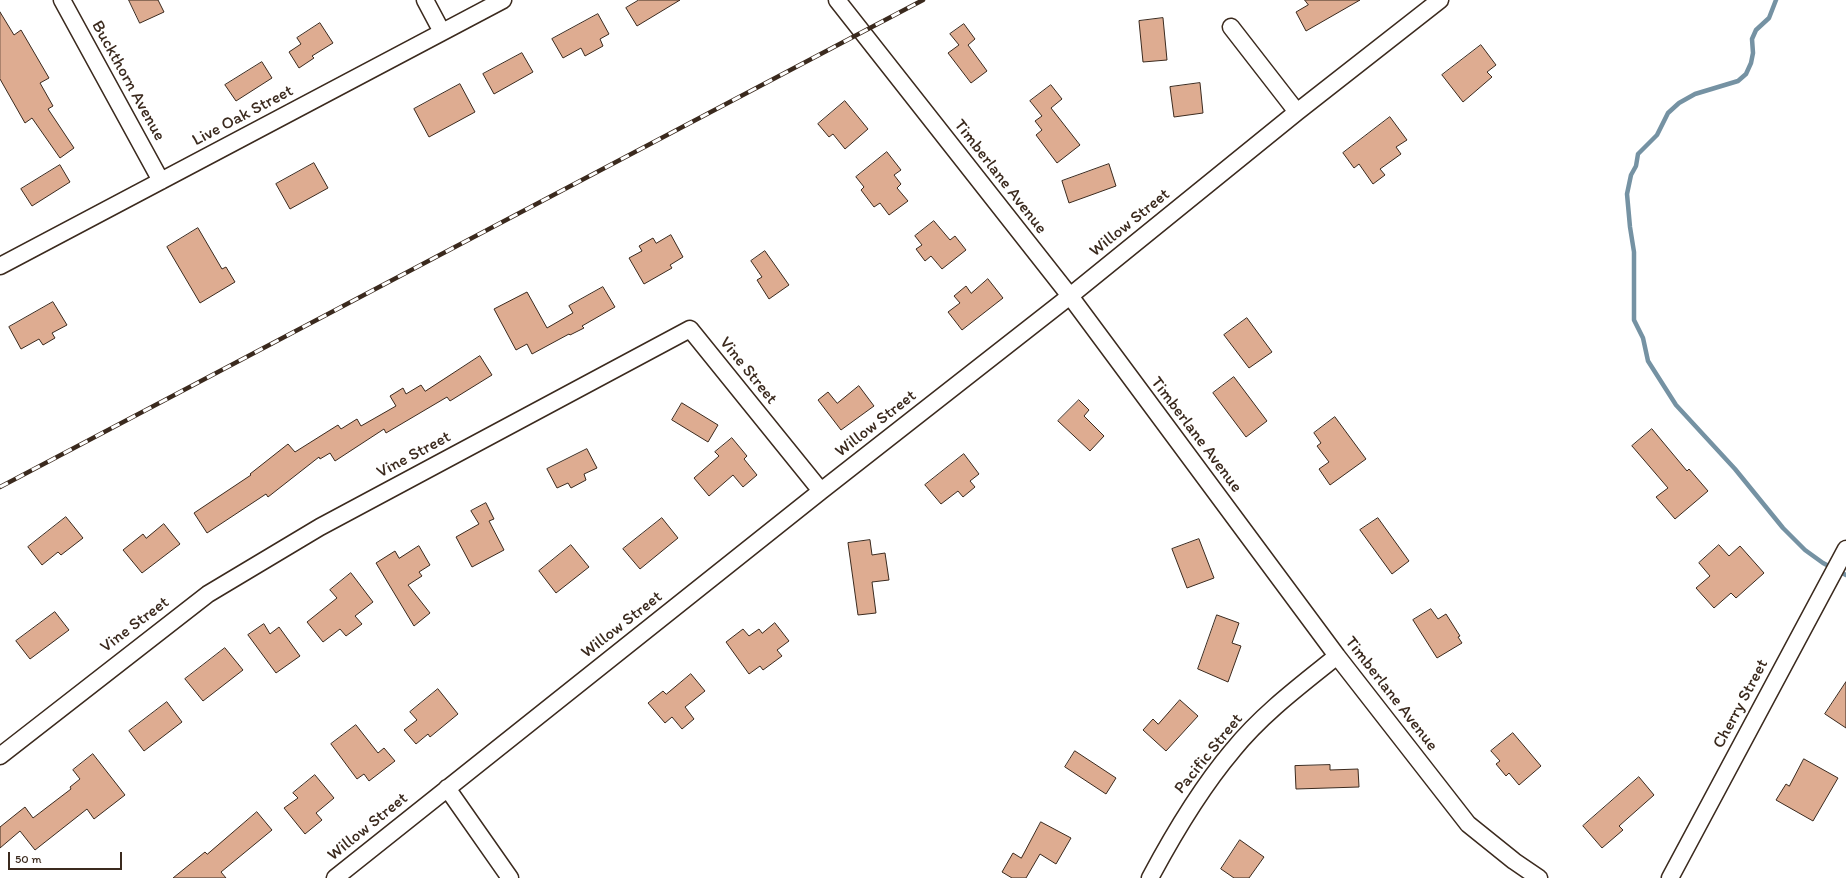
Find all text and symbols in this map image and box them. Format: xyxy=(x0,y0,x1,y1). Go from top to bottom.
street label: Buckthorn Avenue xyxy=(87,17,169,145)
street label: Live Oak Street xyxy=(189,81,297,151)
street label: Timberlane Avenue xyxy=(949,116,1051,238)
street label: Willow Street xyxy=(1086,184,1174,262)
street label: Vine Street xyxy=(715,333,781,409)
street label: Timberlane Avenue xyxy=(1146,373,1246,497)
street label: Willow Street xyxy=(831,386,921,462)
street label: Vine Street xyxy=(374,427,454,483)
street label: Willow Street xyxy=(577,587,667,663)
street label: Vine Street xyxy=(97,593,173,657)
street label: Timberlane Avenue xyxy=(1340,633,1442,755)
street label: Cherry Street xyxy=(1709,656,1773,752)
street label: Pacific Street xyxy=(1170,710,1248,798)
street label: Willow Street xyxy=(324,788,412,866)
scale bar xyxy=(10,844,124,870)
text: 50 m xyxy=(15,852,41,866)

